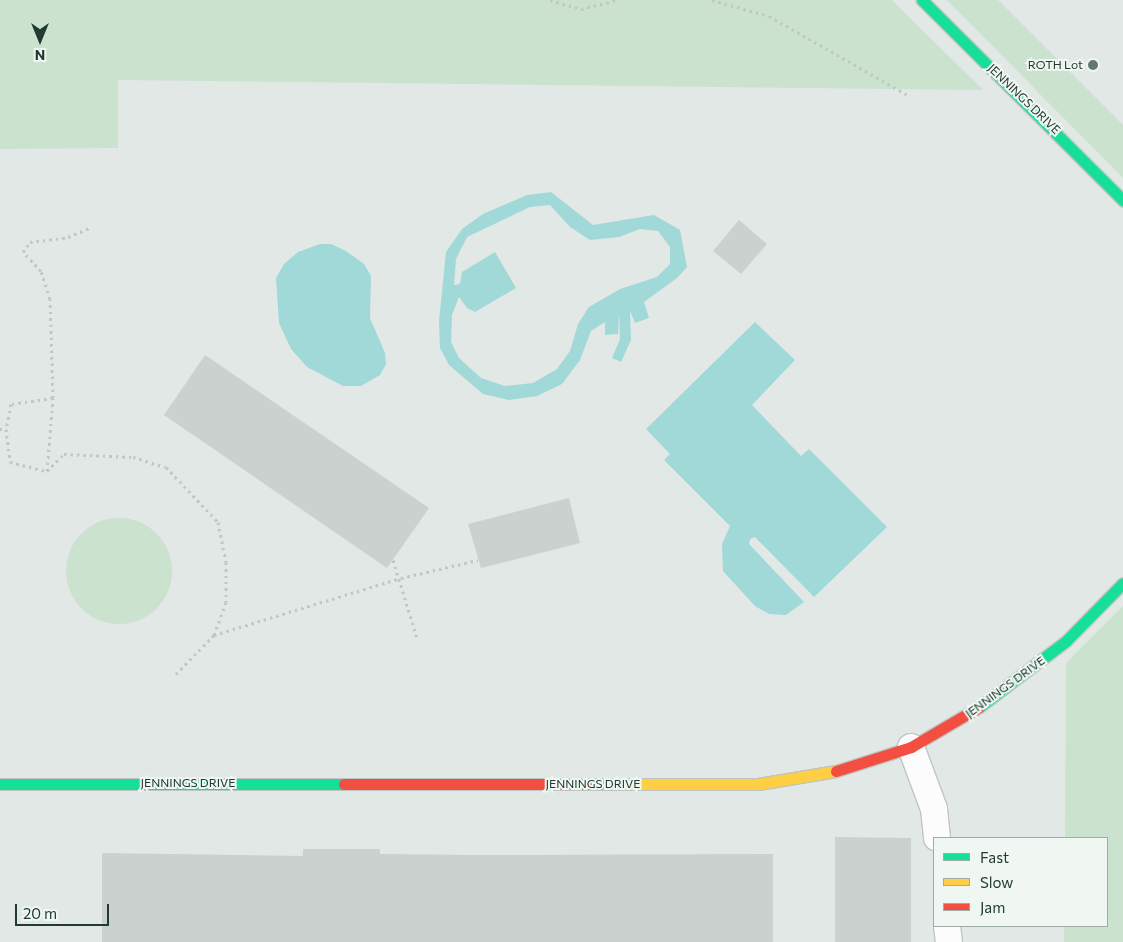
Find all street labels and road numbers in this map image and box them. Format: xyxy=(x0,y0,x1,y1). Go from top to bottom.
street label: JENNINGS DRIVE xyxy=(985,61,1063,137)
street label: JENNINGS DRIVE xyxy=(962,653,1048,721)
street label: JENNINGS DRIVE xyxy=(141,776,235,790)
street label: JENNINGS DRIVE xyxy=(546,777,640,791)

